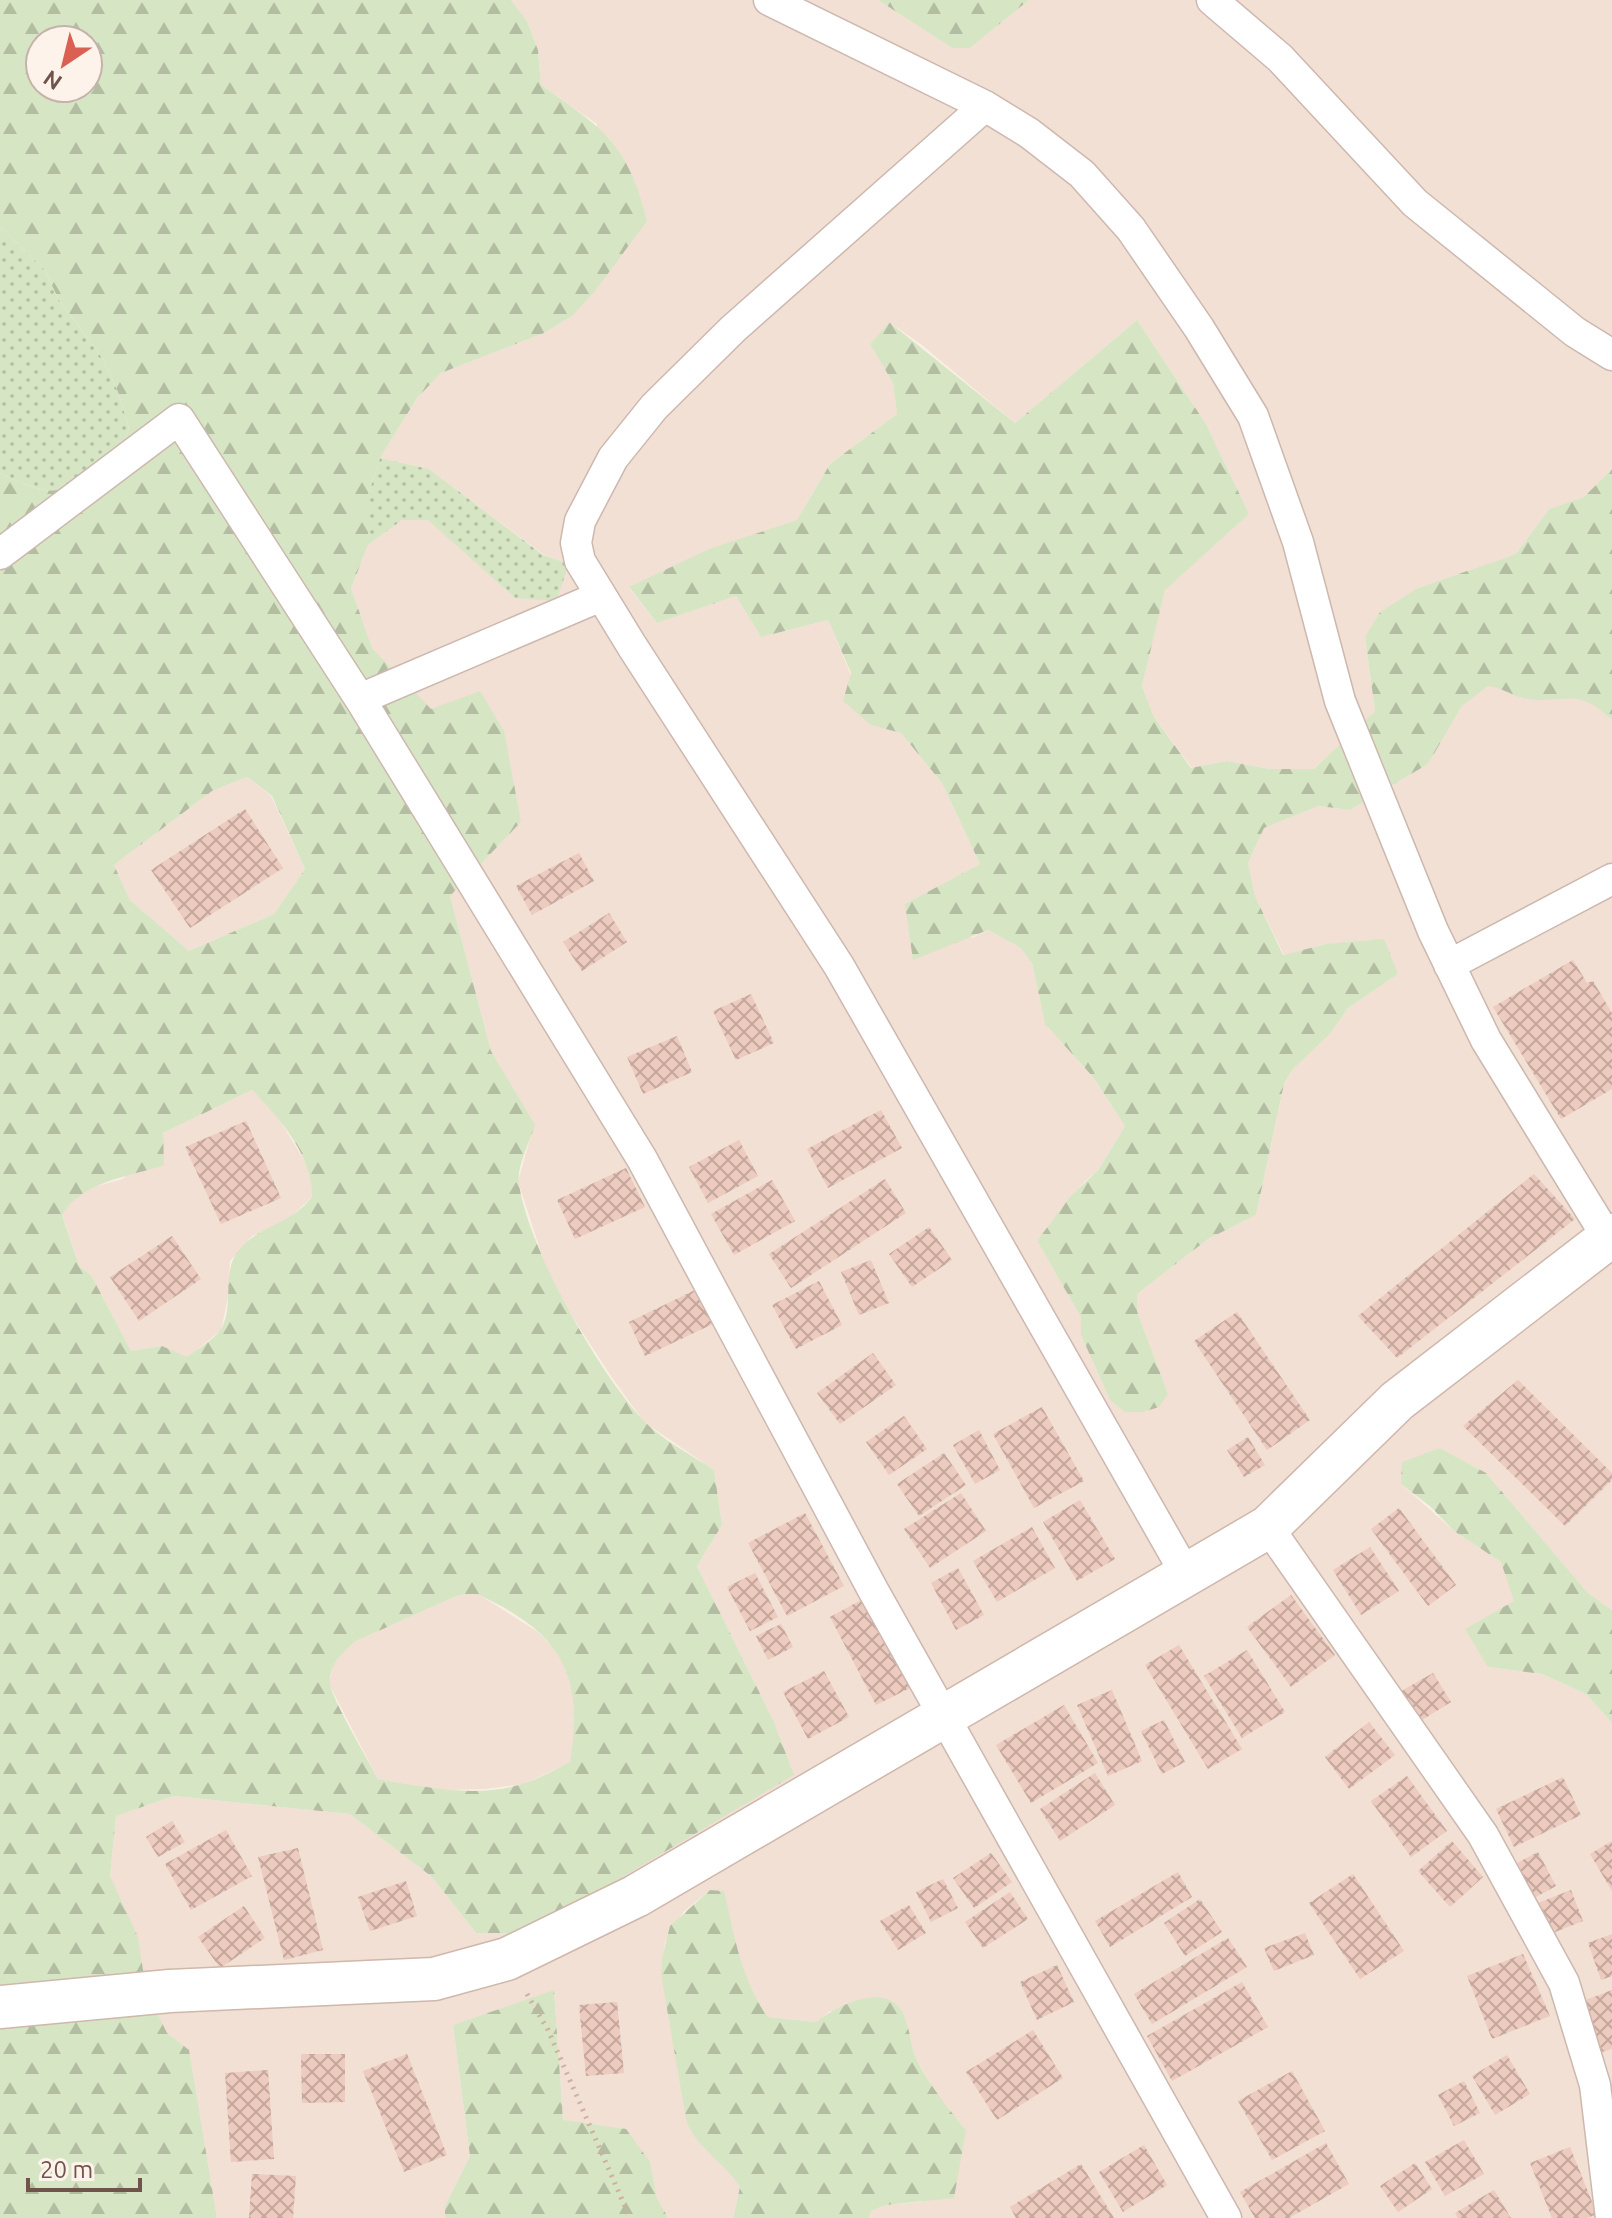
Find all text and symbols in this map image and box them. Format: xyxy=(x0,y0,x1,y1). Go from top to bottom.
north arrow xyxy=(24,24,104,104)
text: N xyxy=(38,66,66,96)
scale bar xyxy=(28,2142,140,2192)
text: 20 m xyxy=(40,2156,93,2183)

